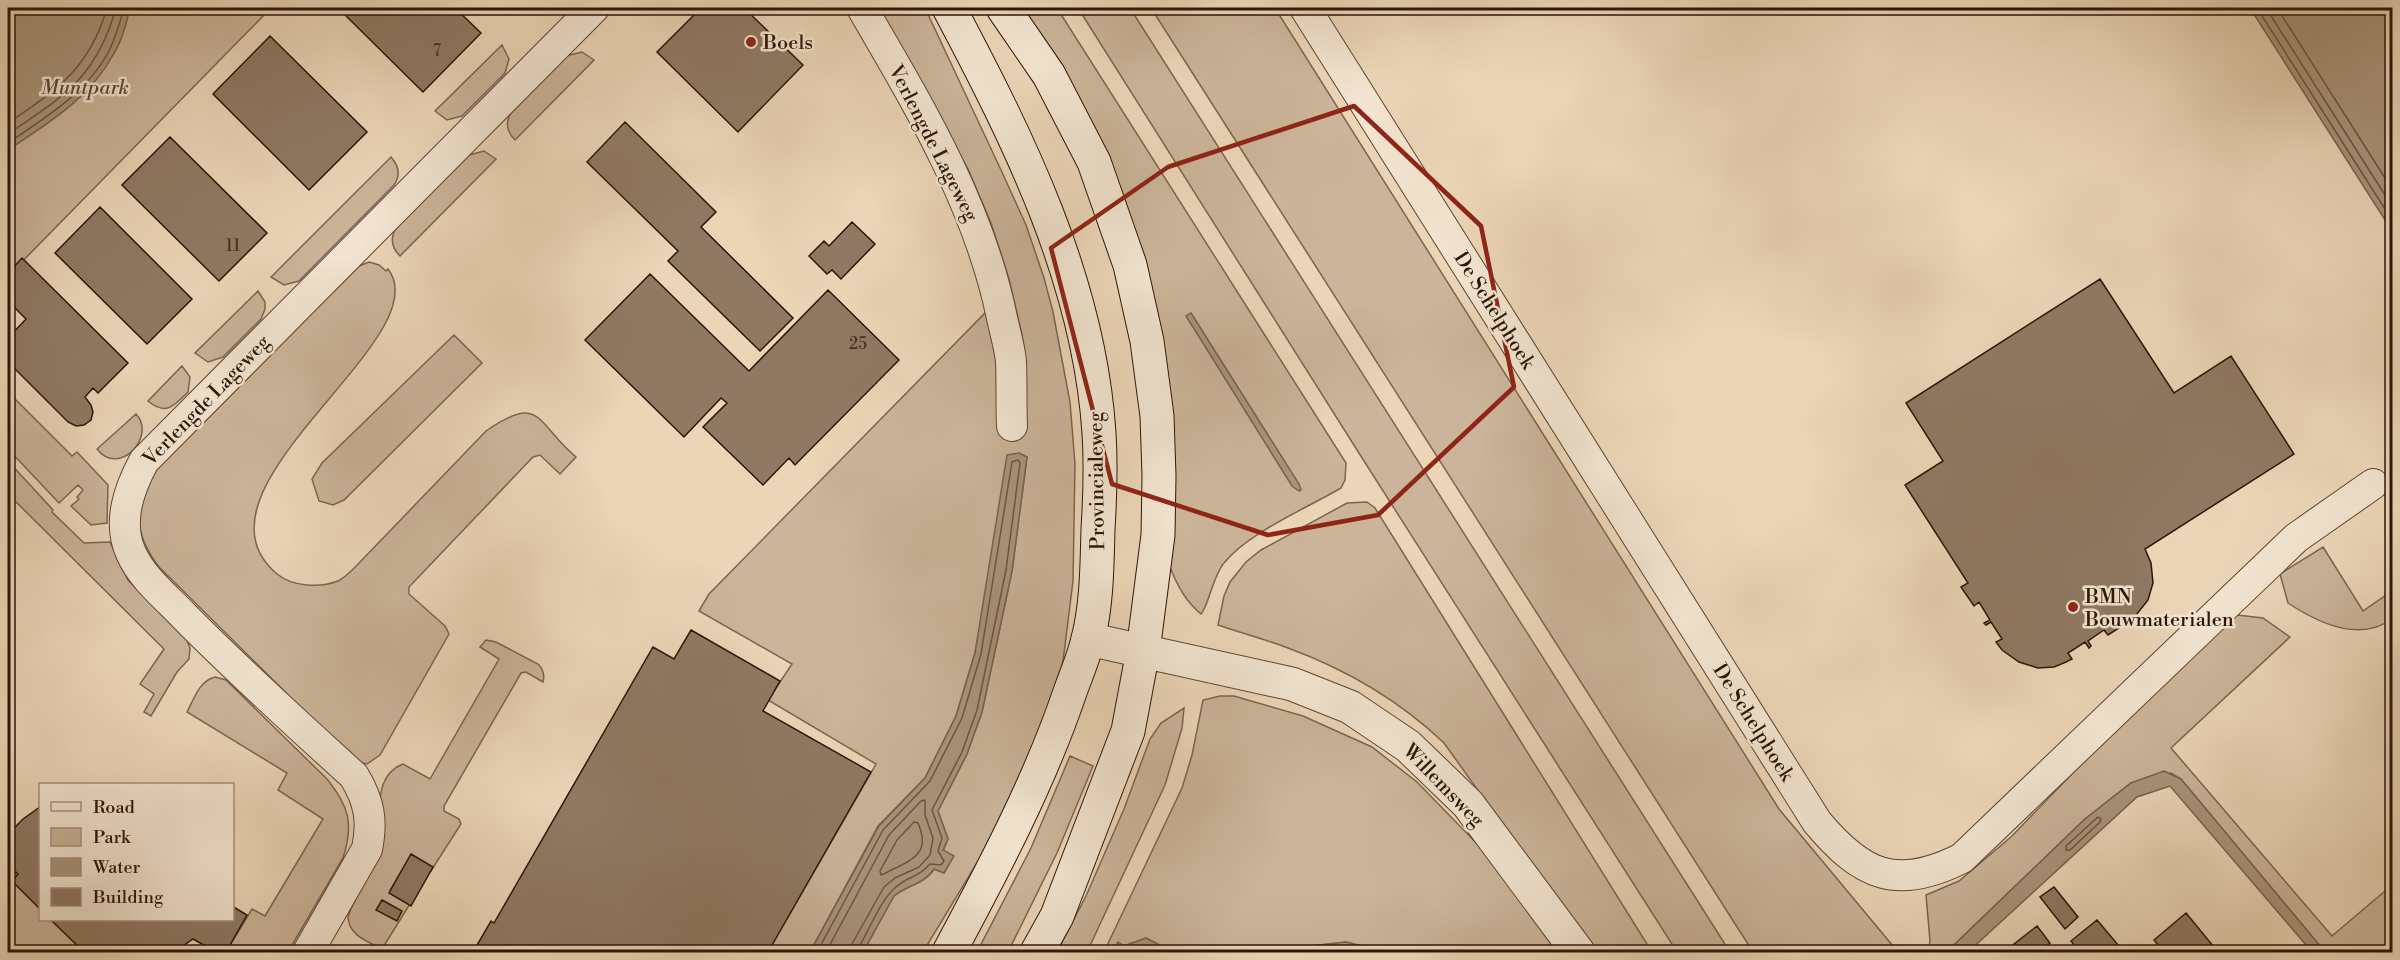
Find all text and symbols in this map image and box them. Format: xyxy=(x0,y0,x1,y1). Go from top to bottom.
place label: Boels xyxy=(762,31,813,56)
marker: Boels xyxy=(744,35,758,49)
house number: 7 xyxy=(433,41,441,61)
street label: Verlengde Lageweg xyxy=(882,60,983,227)
park label: Muntpark xyxy=(41,76,129,101)
house number: 11 xyxy=(226,236,240,256)
street label: De Schelphoek xyxy=(1448,247,1541,376)
street label: Verlengde Lageweg xyxy=(137,330,276,473)
house number: 25 xyxy=(849,334,867,354)
street label: Provincialeweg xyxy=(1084,411,1111,550)
place label: BMN Bouwmaterialen xyxy=(2084,585,2234,633)
marker: BMN Bouwmaterialen xyxy=(2066,600,2080,614)
street label: De Schelphoek xyxy=(1707,659,1800,788)
street label: Willemsweg xyxy=(1396,738,1489,834)
legend xyxy=(39,783,234,921)
text: Road xyxy=(93,796,136,819)
text: Park xyxy=(93,826,132,849)
text: Water xyxy=(92,856,141,879)
text: Building xyxy=(92,886,164,909)

